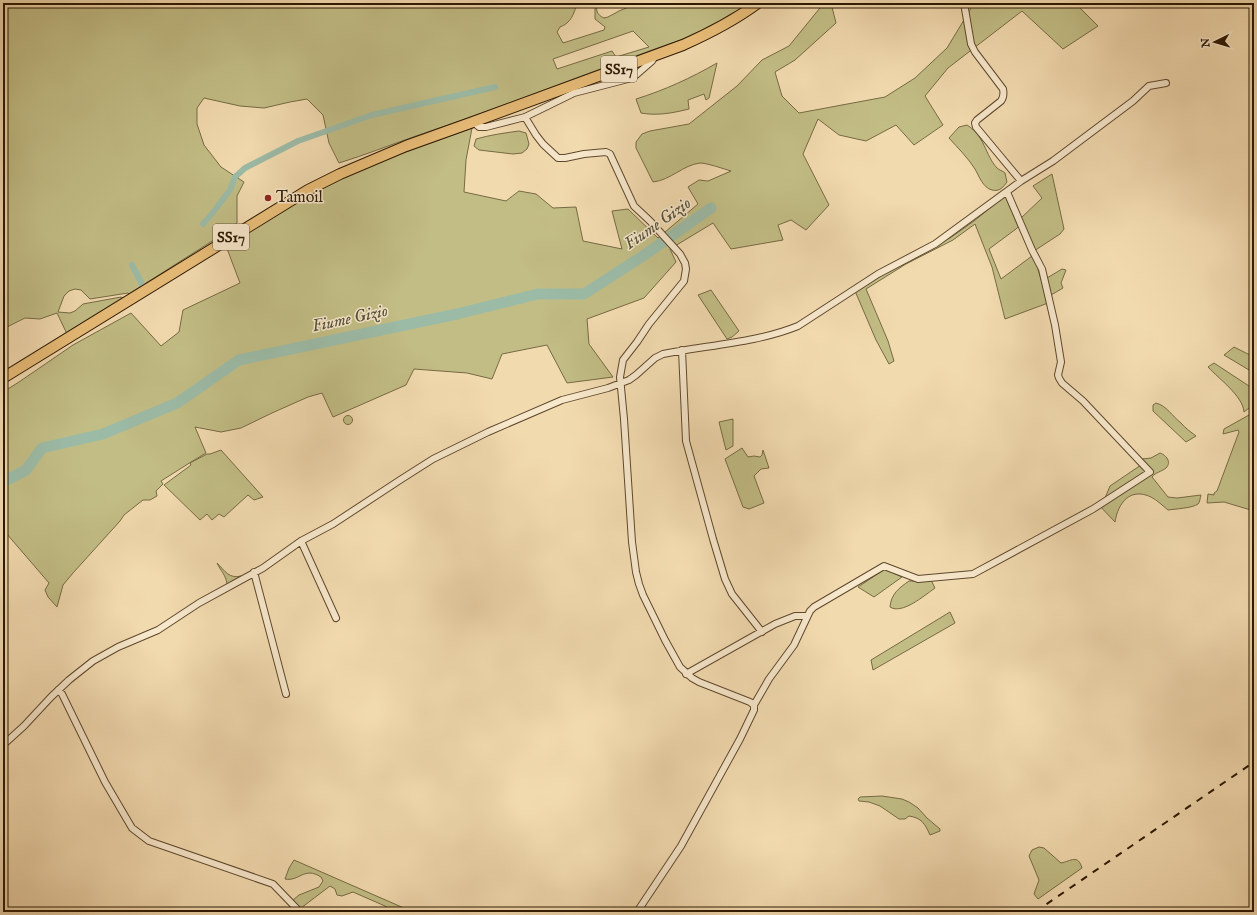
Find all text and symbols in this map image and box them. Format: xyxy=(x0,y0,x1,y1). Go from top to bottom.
north arrow xyxy=(1195,22,1235,62)
text: N xyxy=(1199,37,1214,49)
road number: SS17 xyxy=(601,56,637,82)
place label: Tamoil xyxy=(276,188,324,208)
marker: Tamoil xyxy=(263,193,273,203)
water label: Fiume Gizio xyxy=(620,193,696,255)
road number: SS17 xyxy=(213,224,249,250)
water label: Fiume Gizio xyxy=(310,301,390,337)

